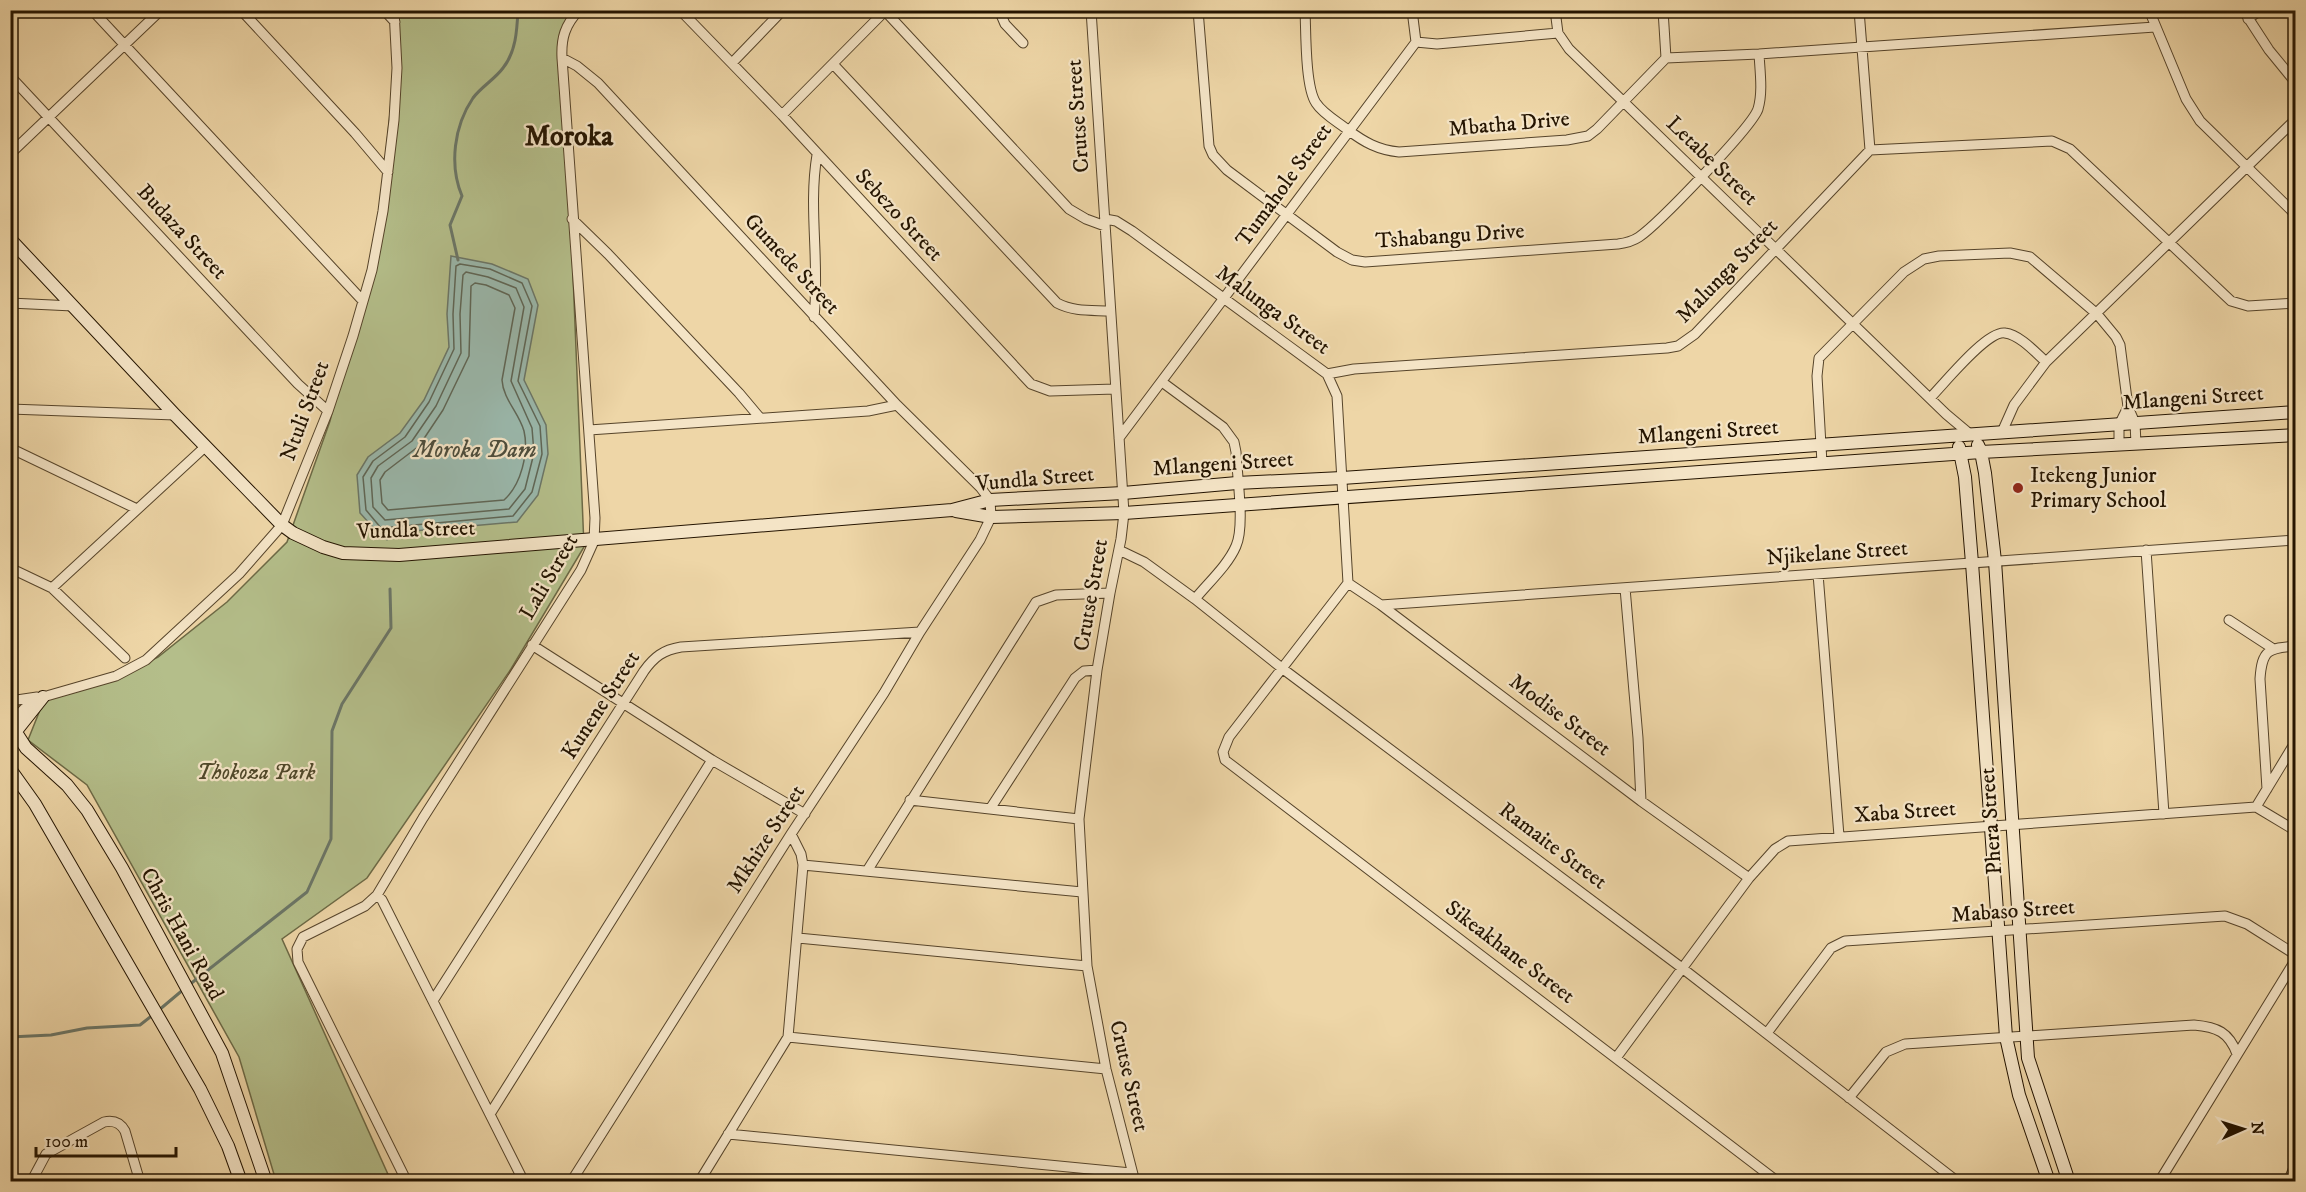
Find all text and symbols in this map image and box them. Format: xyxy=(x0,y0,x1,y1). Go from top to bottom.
street label: Crutse Street xyxy=(1061,58,1095,174)
street label: Mbatha Drive xyxy=(1447,105,1571,143)
street label: Letabe Street xyxy=(1660,110,1764,212)
street label: Tumahole Street xyxy=(1230,118,1338,252)
district label: Moroka xyxy=(525,119,614,154)
street label: Sebezo Street xyxy=(849,163,949,267)
street label: Budaza Street xyxy=(131,179,233,285)
street label: Gumede Street xyxy=(738,208,846,320)
street label: Malunga Street xyxy=(1670,213,1784,329)
street label: Tshabangu Drive xyxy=(1375,217,1525,255)
street label: Malunga Street xyxy=(1210,259,1336,361)
street label: Ntuli Street xyxy=(274,357,336,465)
street label: Mlangeni Street xyxy=(2122,380,2264,416)
street label: Mlangeni Street xyxy=(1637,414,1779,450)
water label: Moroka Dam xyxy=(411,435,537,465)
street label: Mlangeni Street xyxy=(1152,446,1294,482)
street label: Vundla Street xyxy=(974,460,1095,498)
place label: Itekeng Junior Primary School xyxy=(2030,462,2167,514)
marker: Itekeng Junior Primary School xyxy=(2011,481,2025,495)
street label: Vundla Street xyxy=(355,514,476,546)
street label: Lali Street xyxy=(514,529,584,625)
street label: Njikelane Street xyxy=(1765,535,1909,571)
street label: Crutse Street xyxy=(1068,537,1114,653)
street label: Kunene Street xyxy=(556,646,646,764)
street label: Modise Street xyxy=(1504,668,1616,762)
park label: Thokoza Park xyxy=(197,759,316,786)
street label: Phera Street xyxy=(1974,766,2008,876)
street label: Mkhize Street xyxy=(721,780,811,898)
street label: Xaba Street xyxy=(1853,795,1957,829)
street label: Ramaite Street xyxy=(1494,797,1612,895)
street label: Chris Hani Road xyxy=(134,863,230,1005)
street label: Mabaso Street xyxy=(1950,893,2076,929)
street label: Sikeakhane Street xyxy=(1440,894,1580,1010)
street label: Crutse Street xyxy=(1103,1018,1155,1134)
north arrow xyxy=(2213,1099,2273,1159)
scale bar xyxy=(36,1120,176,1158)
text: N xyxy=(2247,1121,2267,1135)
text: 100 m xyxy=(45,1131,88,1153)

